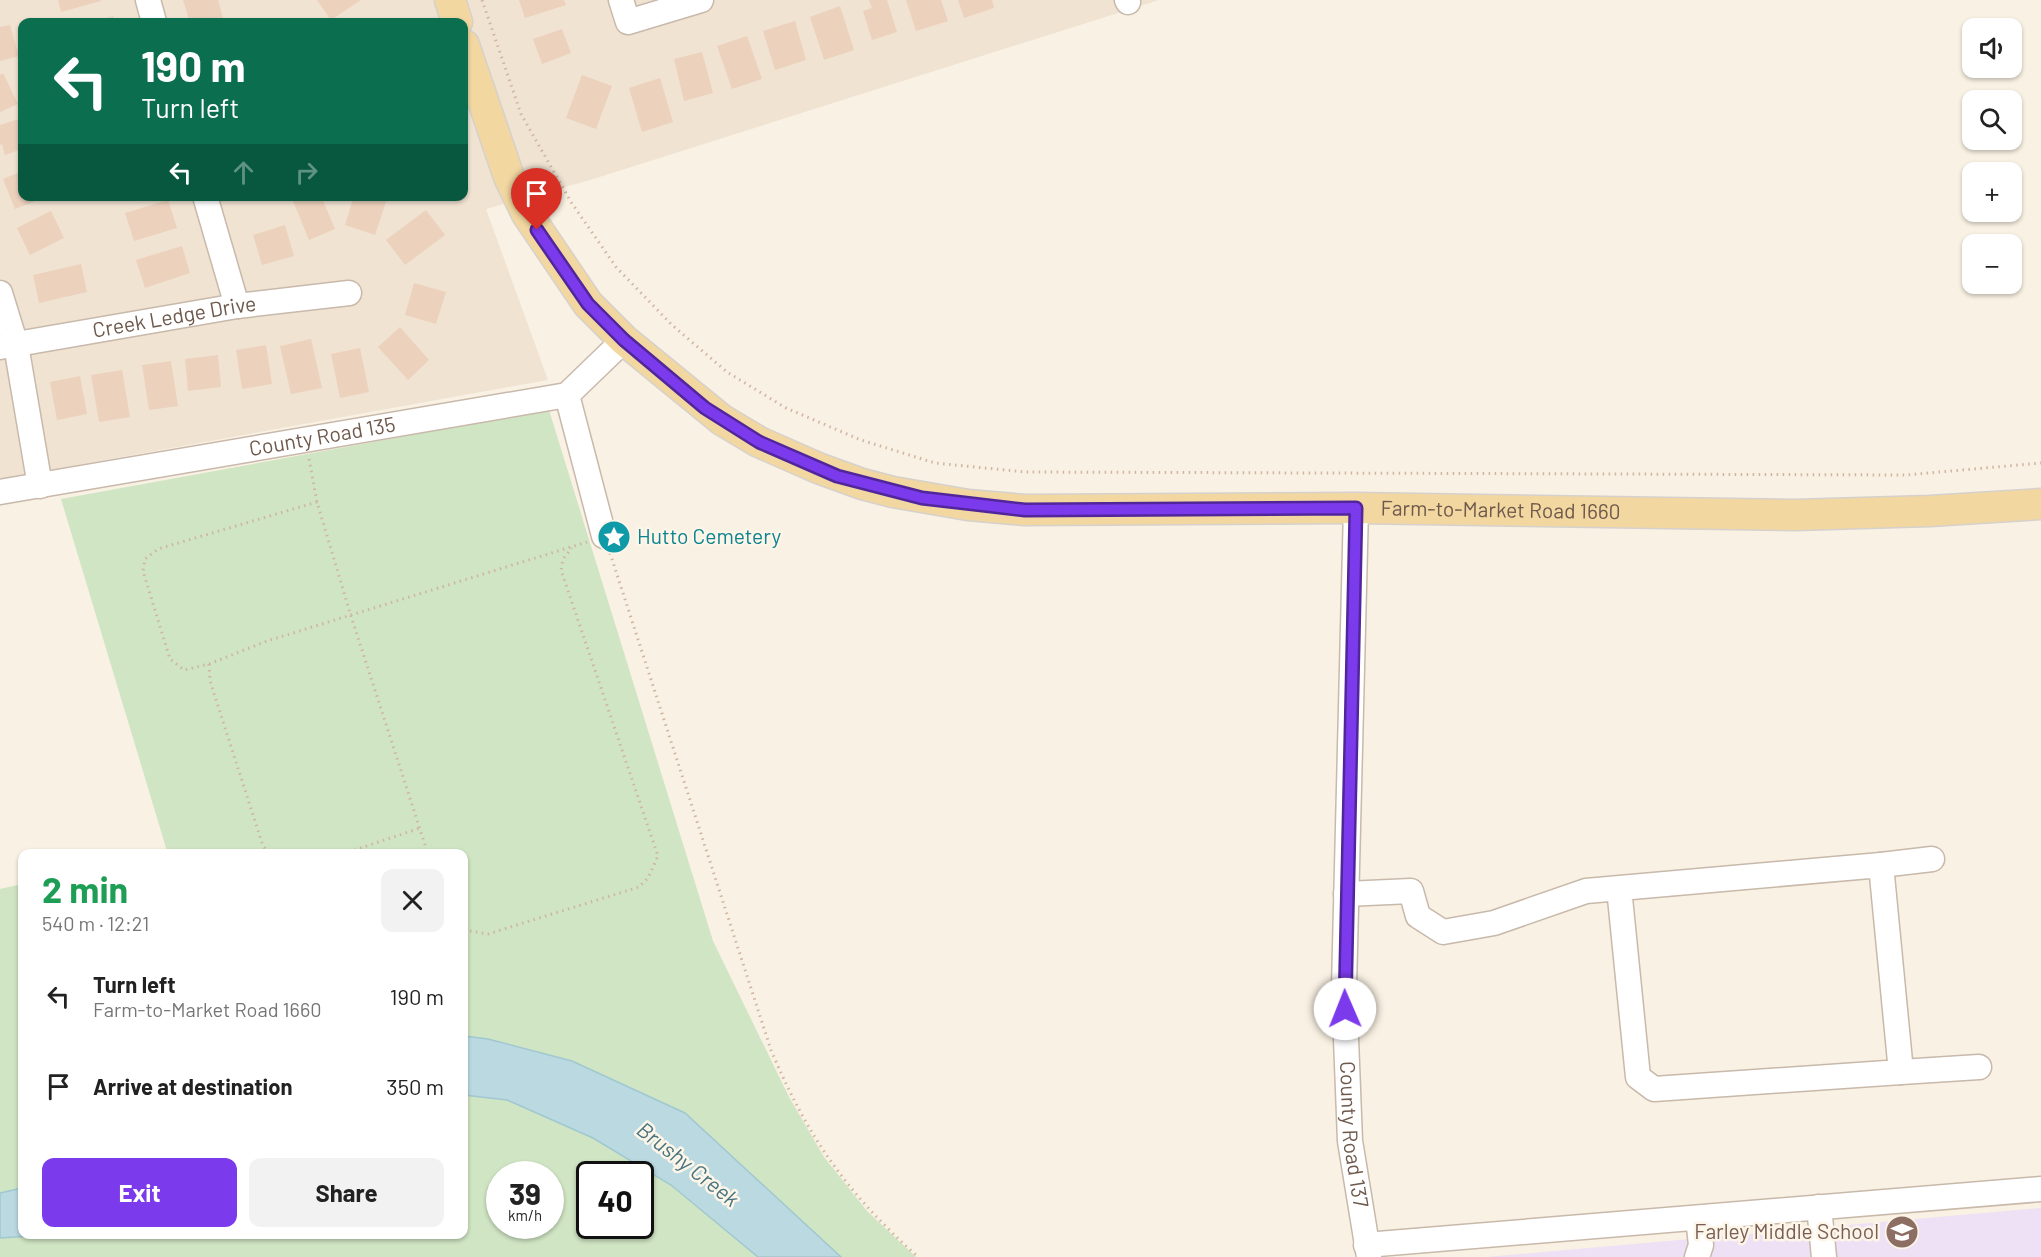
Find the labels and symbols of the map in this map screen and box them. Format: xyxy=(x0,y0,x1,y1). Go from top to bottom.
pin xyxy=(511,168,562,230)
street label: Creek Ledge Drive xyxy=(90,290,257,342)
street label: County Road 135 xyxy=(247,411,397,460)
street label: Farm-to-Market Road 1660 xyxy=(1380,494,1621,523)
place icon: Hutto Cemetery xyxy=(596,519,632,555)
place label: Hutto Cemetery xyxy=(637,523,782,548)
position arrow xyxy=(1313,977,1377,1041)
street label: County Road 137 xyxy=(1336,1061,1375,1209)
water label: Brushy Creek xyxy=(632,1115,745,1211)
speed limit sign: 40 xyxy=(576,1161,654,1239)
school or university icon: Farley Middle School xyxy=(1884,1214,1920,1250)
place label: Farley Middle School xyxy=(1694,1218,1879,1243)

